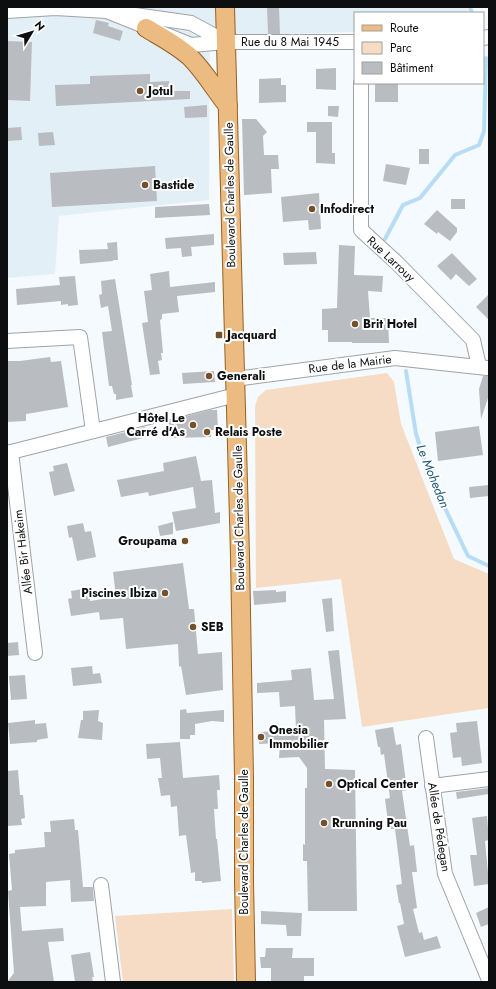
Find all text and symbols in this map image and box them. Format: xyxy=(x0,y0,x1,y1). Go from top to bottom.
north arrow xyxy=(12,12,52,52)
legend xyxy=(354,12,484,84)
text: N xyxy=(31,17,49,34)
text: Route xyxy=(390,19,419,37)
street label: Rue du 8 Mai 1945 xyxy=(241,33,339,51)
text: Parc xyxy=(390,39,412,57)
text: Bâtiment xyxy=(390,59,433,77)
place label: Jotul xyxy=(146,82,173,100)
marker: Jotul xyxy=(135,86,145,96)
street label: Boulevard Charles de Gaulle xyxy=(220,122,240,268)
place label: Bastide xyxy=(153,176,194,194)
marker: Bastide xyxy=(140,180,150,190)
place label: Infodirect xyxy=(320,200,374,218)
marker: Infodirect xyxy=(307,204,317,214)
street label: Rue Larrouy xyxy=(363,232,420,287)
place label: Brit Hotel xyxy=(363,315,417,333)
marker: Brit Hotel xyxy=(350,319,360,329)
place label: Jacquard xyxy=(225,326,276,344)
marker: Jacquard xyxy=(214,330,224,340)
street label: Rue de la Mairie xyxy=(307,350,393,378)
place label: Generali xyxy=(217,367,265,385)
marker: Generali xyxy=(204,371,214,381)
place label: Hôtel Le Carré d'As xyxy=(126,409,186,441)
marker: Hôtel Le Carré d'As xyxy=(188,420,198,430)
place label: Relais Poste xyxy=(215,423,282,441)
marker: Relais Poste xyxy=(202,427,212,437)
water label: Le Mohedan xyxy=(412,441,455,511)
street label: Boulevard Charles de Gaulle xyxy=(229,445,249,591)
street label: Allée Bir Hakeim xyxy=(9,509,37,595)
place label: Groupama xyxy=(118,532,177,550)
marker: Groupama xyxy=(180,536,190,546)
place label: Piscines Ibiza xyxy=(81,584,157,602)
marker: Piscines Ibiza xyxy=(160,588,170,598)
place label: SEB xyxy=(201,618,224,636)
marker: SEB xyxy=(188,622,198,632)
place label: Onesia Immobilier xyxy=(269,721,329,753)
marker: Onesia Immobilier xyxy=(256,732,266,742)
street label: Boulevard Charles de Gaulle xyxy=(235,769,253,915)
place label: Optical Center xyxy=(337,775,419,793)
marker: Optical Center xyxy=(324,779,334,789)
street label: Allée de Pédegan xyxy=(423,781,455,873)
place label: Rrunning Pau xyxy=(332,814,407,832)
marker: Rrunning Pau xyxy=(319,818,329,828)

